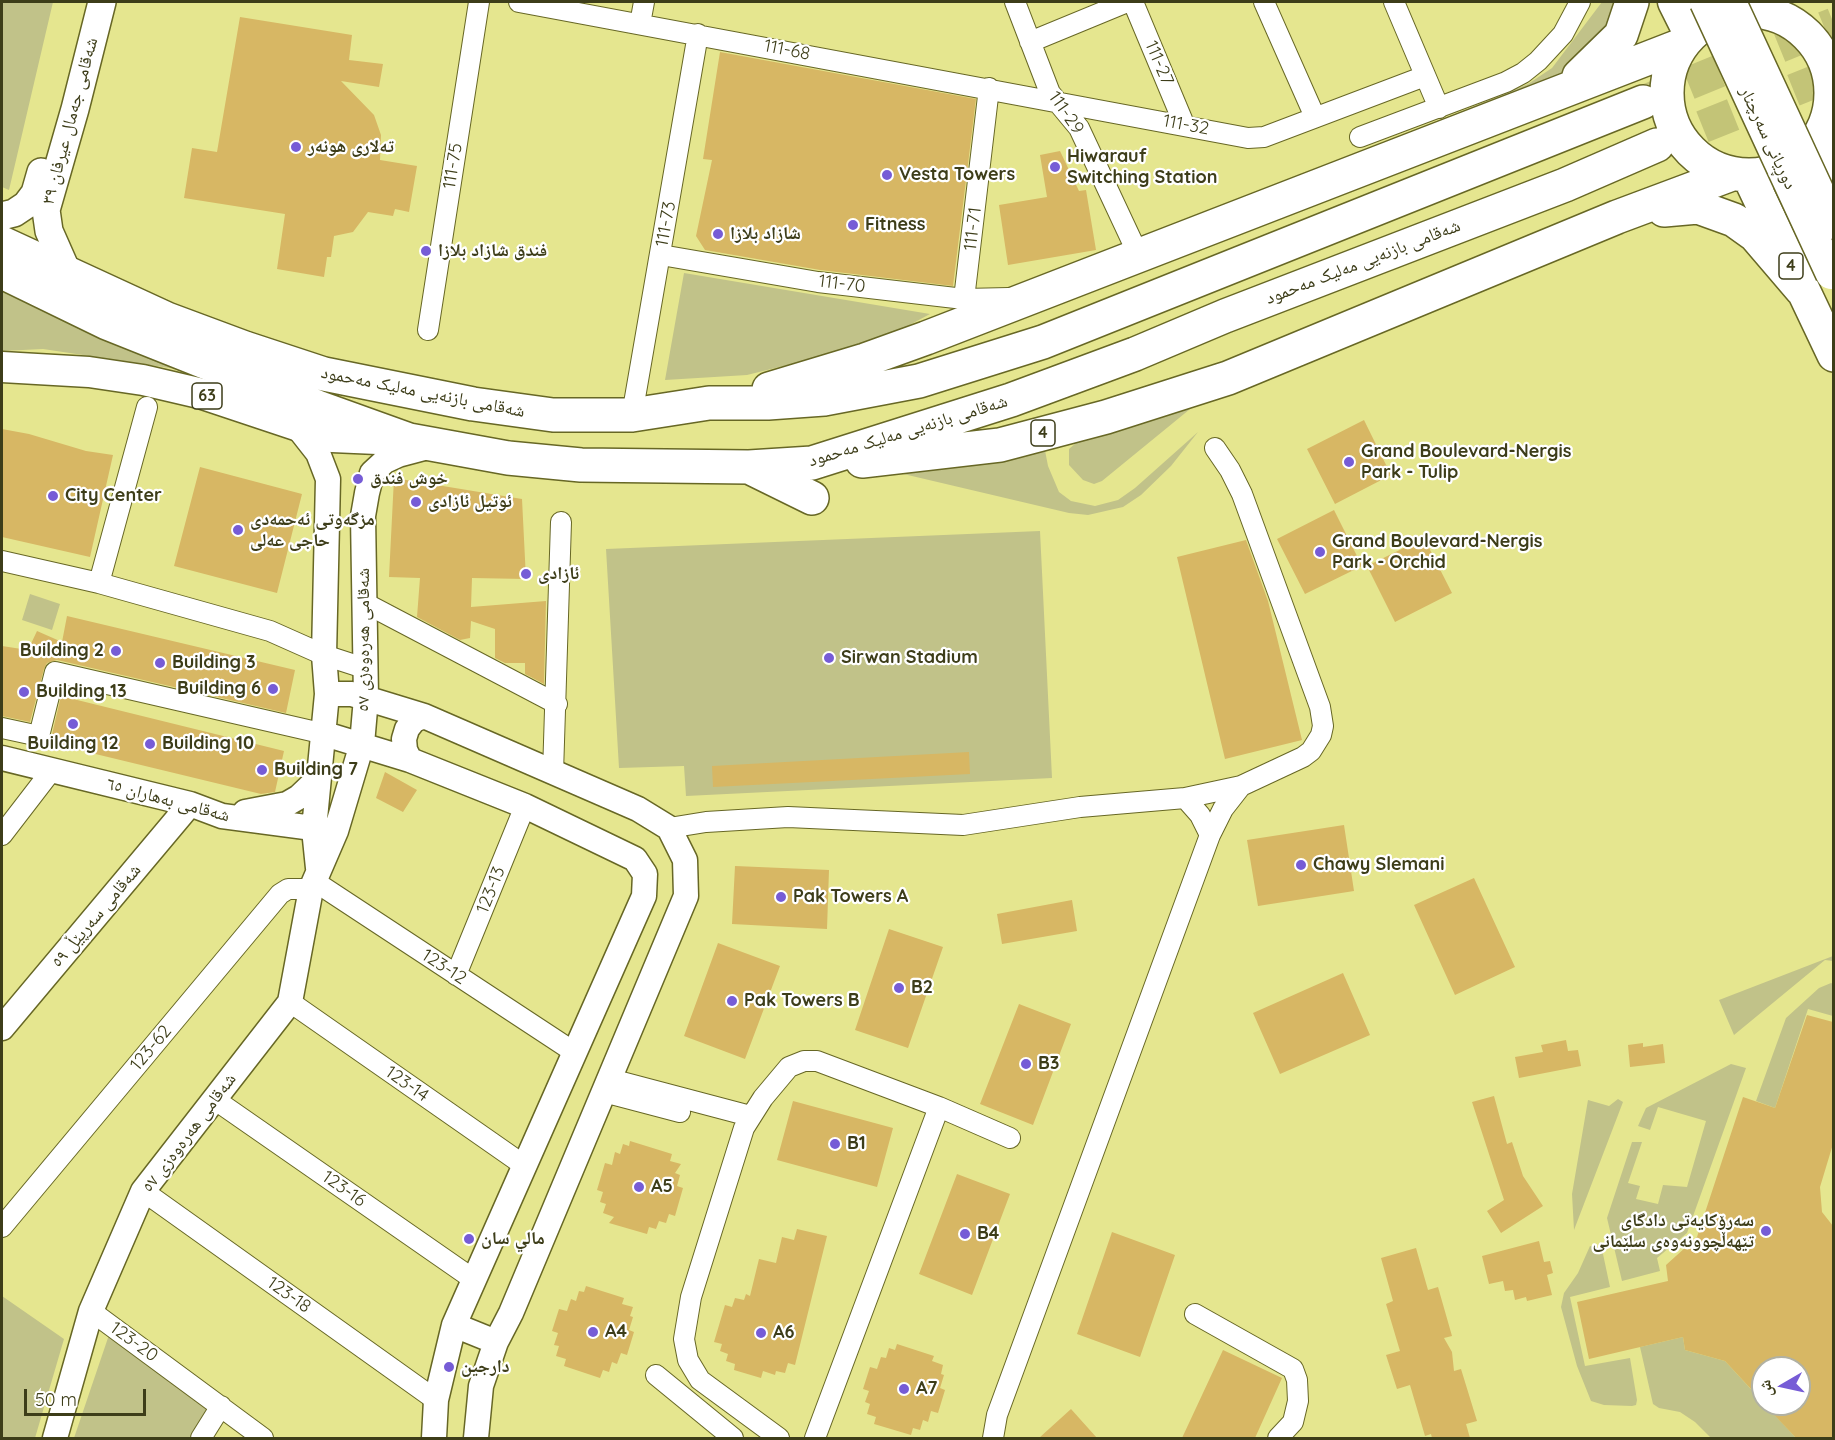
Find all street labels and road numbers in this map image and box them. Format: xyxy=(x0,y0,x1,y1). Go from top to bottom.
street label: شەقامی جەمال عیرفان ٣٩ xyxy=(37,35,103,207)
street label: 111-68 xyxy=(762,35,812,65)
street label: 111-27 xyxy=(1140,38,1178,88)
street label: دوڕیانی سەرچنار xyxy=(1735,83,1801,193)
street label: 111-29 xyxy=(1044,88,1088,138)
street label: 111-32 xyxy=(1161,110,1211,140)
street label: 111-75 xyxy=(439,142,467,190)
street label: 111-73 xyxy=(651,200,681,248)
street label: 111-71 xyxy=(960,206,986,252)
street label: شەقامی بازنەیی مەلیک مەحمود xyxy=(1262,215,1464,309)
road number: 4 xyxy=(1779,253,1803,279)
street label: 111-70 xyxy=(817,270,867,298)
street label: شەقامی بازنەیی مەلیک مەحمود xyxy=(319,362,527,422)
road number: 63 xyxy=(192,383,222,409)
street label: شەقامی بازنەیی مەلیک مەحمود xyxy=(806,390,1010,472)
road number: 4 xyxy=(1031,420,1055,446)
street label: شەقامی هەرەوەزی ٥٧ xyxy=(353,568,375,712)
street label: شەقامی بەهاران ٦٥ xyxy=(104,773,232,827)
street label: شەقامی سەرپێڵ ٥٩ xyxy=(46,860,146,972)
street label: 123-13 xyxy=(472,864,510,916)
street label: 123-12 xyxy=(418,945,470,989)
street label: 123-62 xyxy=(126,1021,176,1075)
street label: 123-14 xyxy=(381,1061,433,1107)
street label: شەقامی هەرەوەزی ٥٧ xyxy=(137,1069,241,1197)
street label: 123-16 xyxy=(318,1166,370,1212)
street label: 123-18 xyxy=(263,1272,315,1318)
street label: 123-20 xyxy=(106,1317,162,1367)

